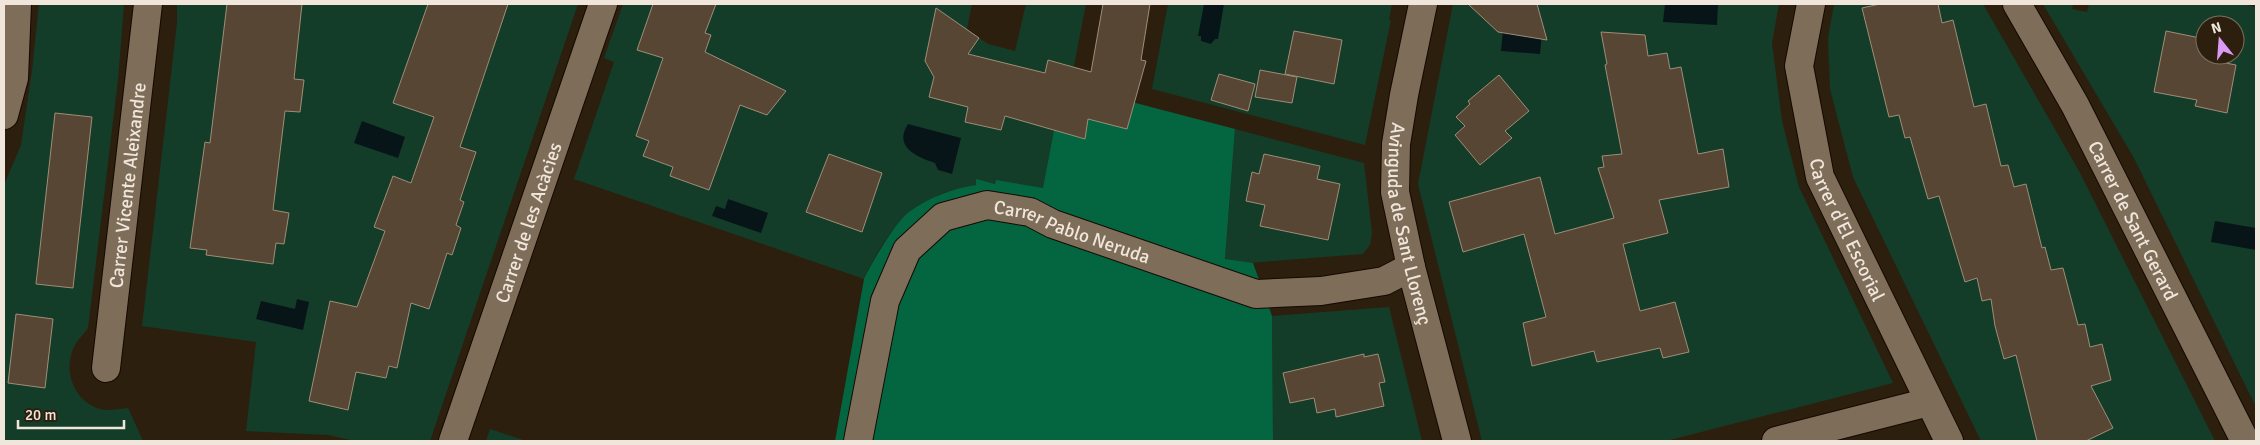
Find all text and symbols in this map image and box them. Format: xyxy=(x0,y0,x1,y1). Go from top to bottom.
north arrow xyxy=(2195,15,2245,65)
text: N xyxy=(2209,18,2223,38)
street label: Carrer Vicente Aleixandre xyxy=(104,81,152,289)
street label: Avinguda de Sant Llorenç xyxy=(1382,121,1437,328)
street label: Carrer de Sant Gerard xyxy=(2082,137,2183,305)
street label: Carrer de les Acàcies xyxy=(490,139,568,307)
street label: Carrer d'El Escorial xyxy=(1804,156,1890,305)
street label: Carrer Pablo Neruda xyxy=(992,195,1153,270)
scale bar xyxy=(18,398,124,430)
text: 20 m xyxy=(25,406,56,424)

